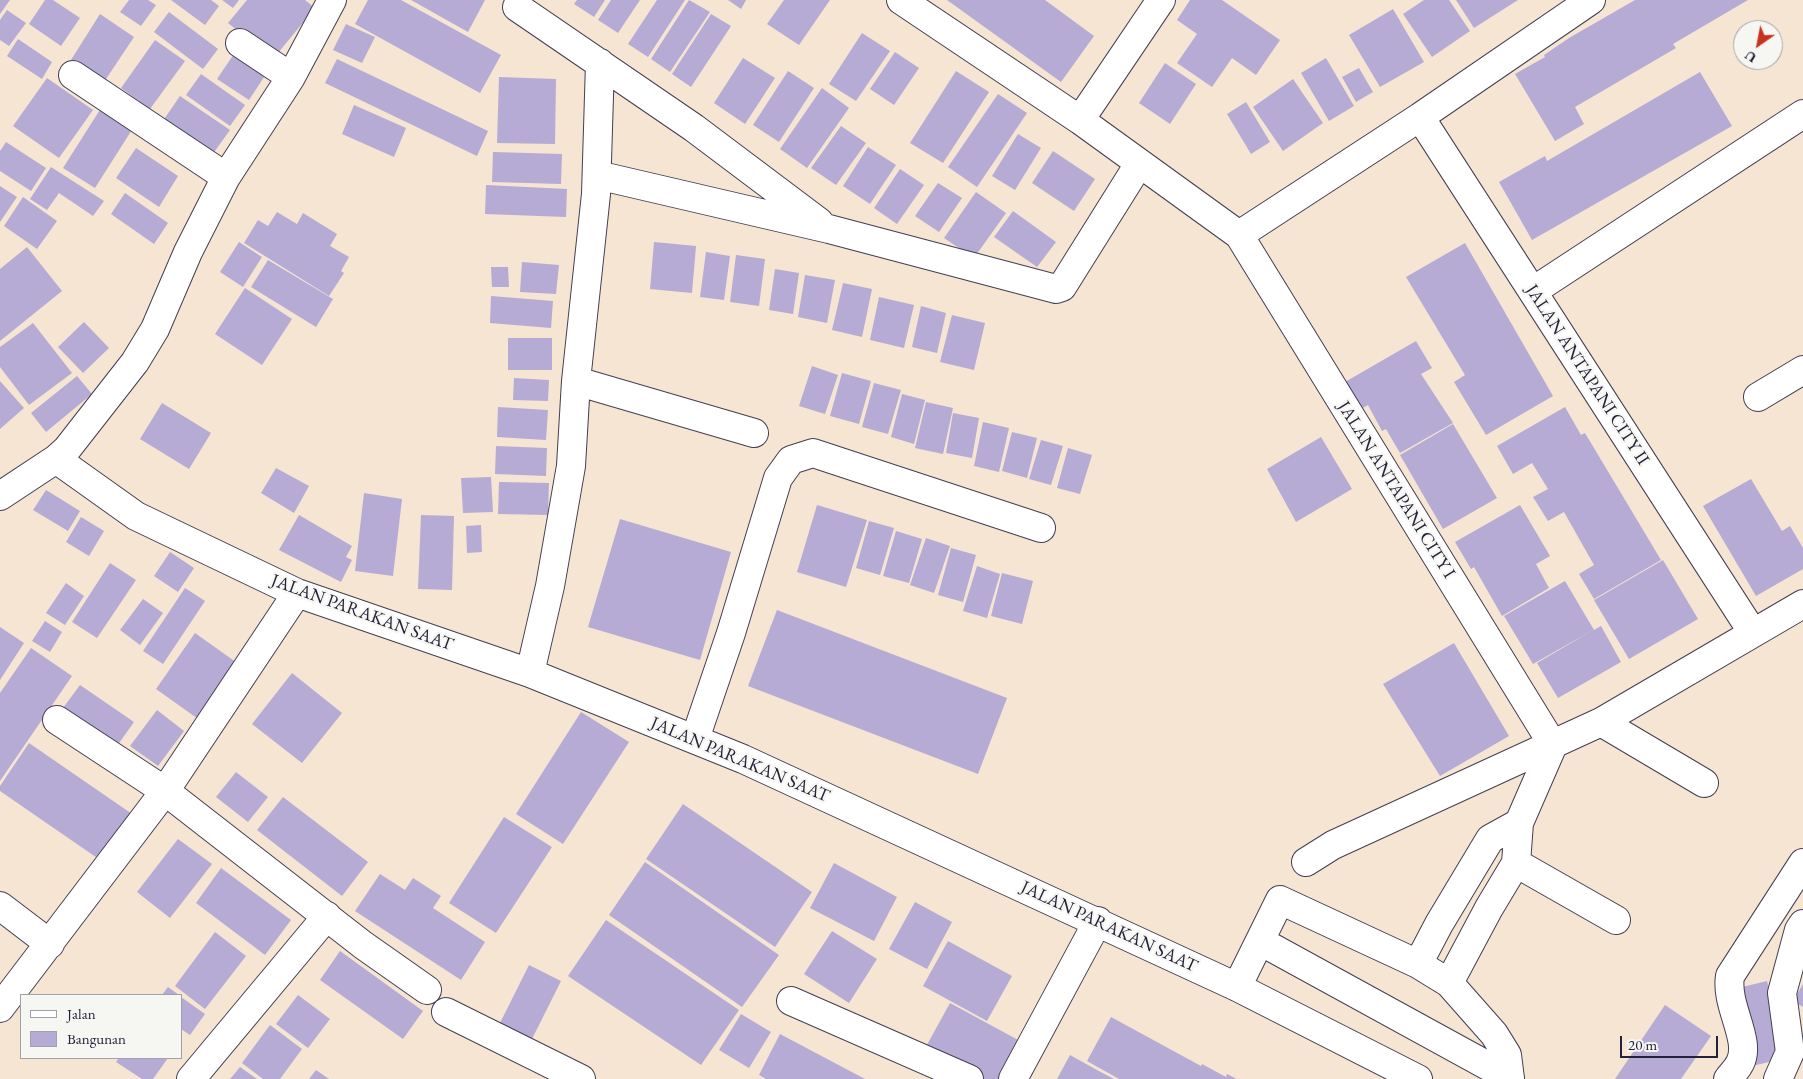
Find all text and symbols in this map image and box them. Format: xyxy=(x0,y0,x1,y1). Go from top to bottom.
north arrow xyxy=(1733,20,1783,70)
text: U xyxy=(1741,46,1760,67)
street label: JALAN ANTAPANI CITY II xyxy=(1520,281,1654,469)
street label: JALAN ANTAPANI CITY I xyxy=(1333,397,1459,583)
street label: JALAN PARAKAN SAAT xyxy=(268,570,456,656)
street label: JALAN PARAKAN SAAT xyxy=(647,712,833,808)
street label: JALAN PARAKAN SAAT xyxy=(1017,877,1201,977)
legend xyxy=(20,994,182,1059)
text: Jalan xyxy=(67,1004,96,1023)
scale bar xyxy=(1623,1026,1720,1058)
text: Bangunan xyxy=(67,1029,126,1048)
text: 20 m xyxy=(1628,1035,1657,1054)

